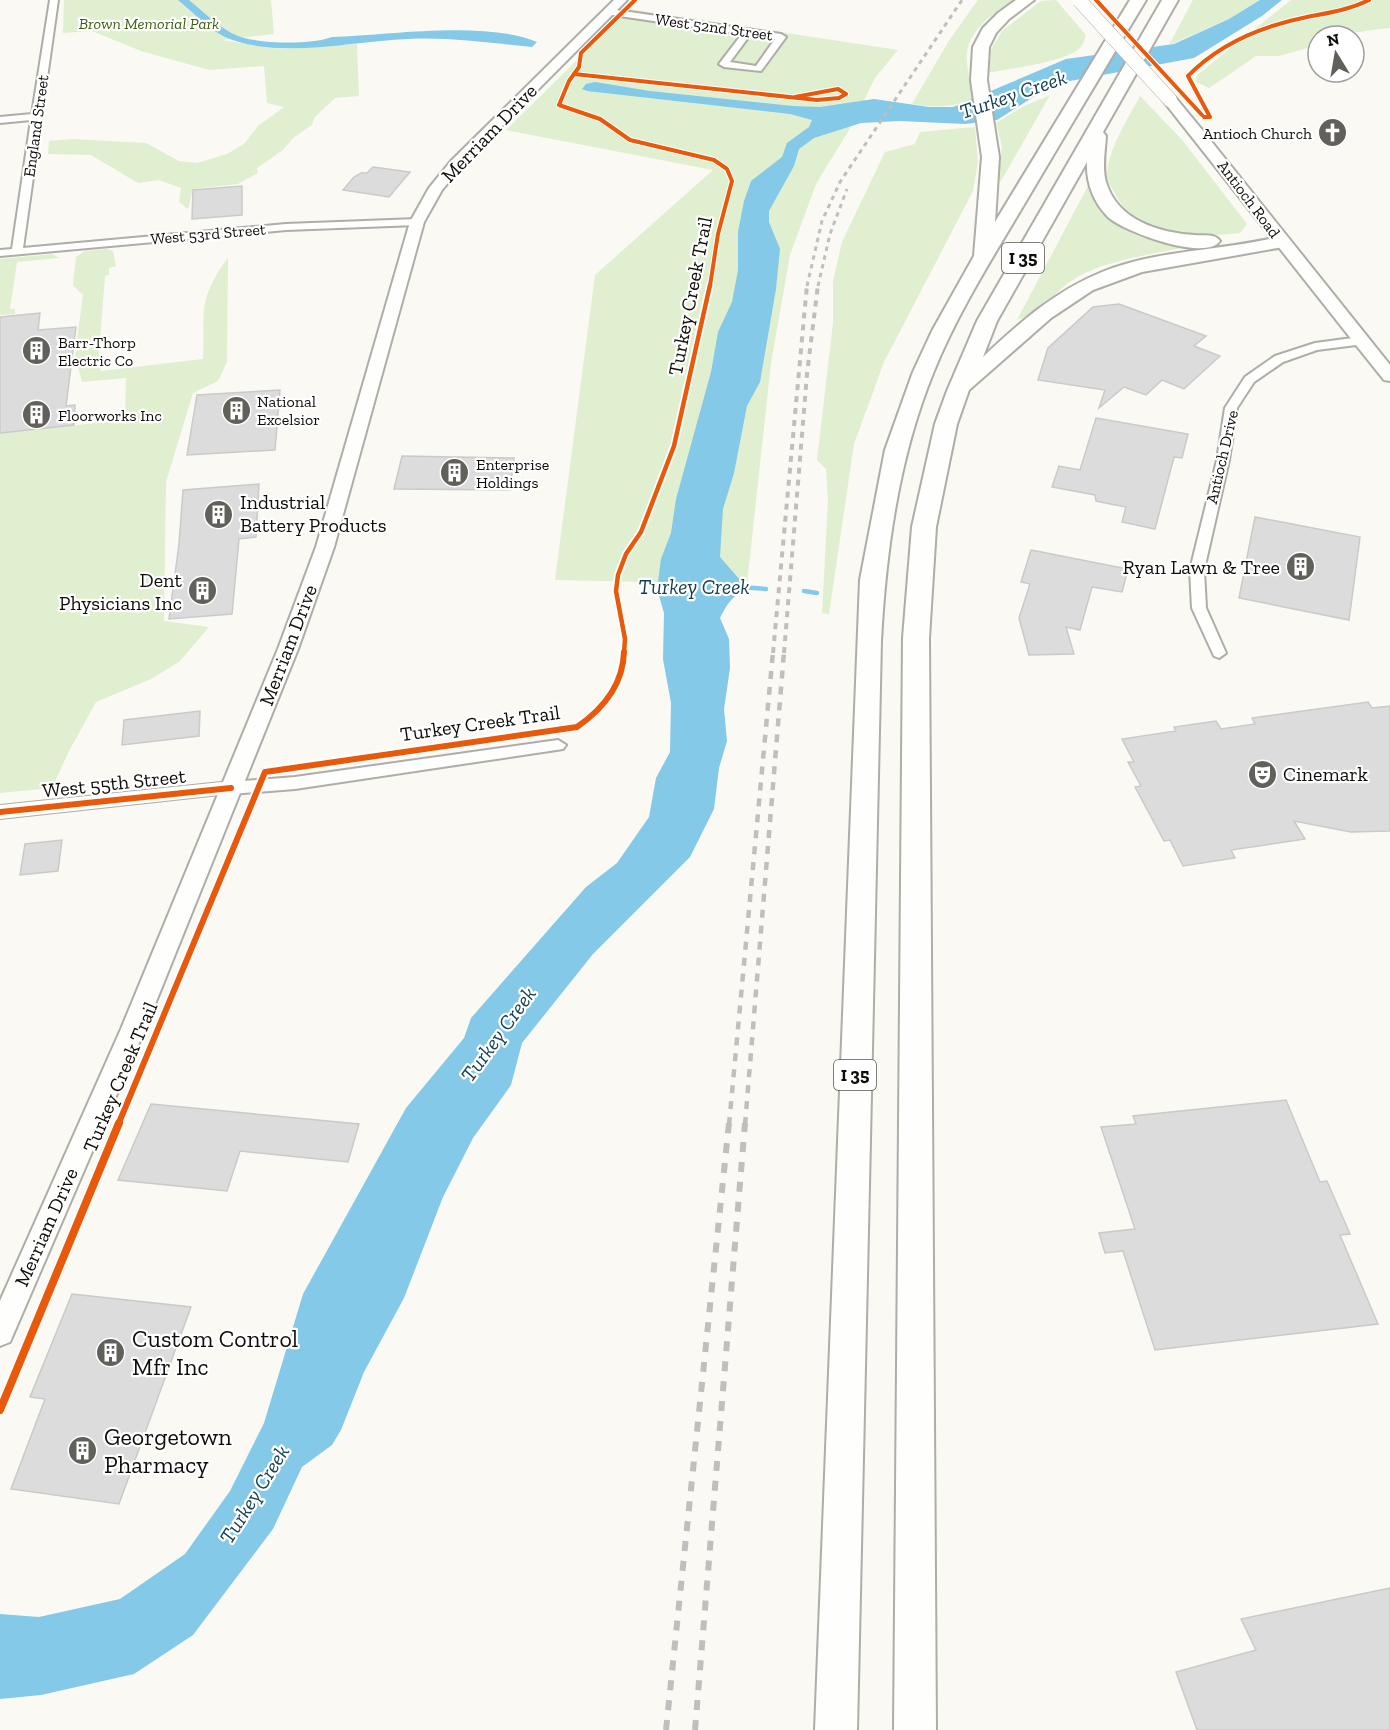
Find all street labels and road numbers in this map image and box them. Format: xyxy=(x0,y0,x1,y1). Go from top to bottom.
street label: West 52nd Street xyxy=(654,9,774,45)
street label: England Street xyxy=(19,74,53,178)
street label: Merriam Drive xyxy=(436,79,542,187)
street label: Antioch Road xyxy=(1214,156,1285,242)
street label: Turkey Creek Trail xyxy=(663,215,717,377)
street label: West 53rd Street xyxy=(150,219,266,249)
road number: I 35 xyxy=(1002,243,1044,273)
street label: Antioch Drive xyxy=(1202,408,1242,506)
street label: Merriam Drive xyxy=(254,581,322,709)
street label: Turkey Creek Trail xyxy=(399,700,561,746)
street label: West 55th Street xyxy=(41,763,187,802)
street label: Turkey Creek Trail xyxy=(77,998,163,1156)
road number: I 35 xyxy=(834,1060,876,1090)
street label: Merriam Drive xyxy=(9,1164,83,1290)

